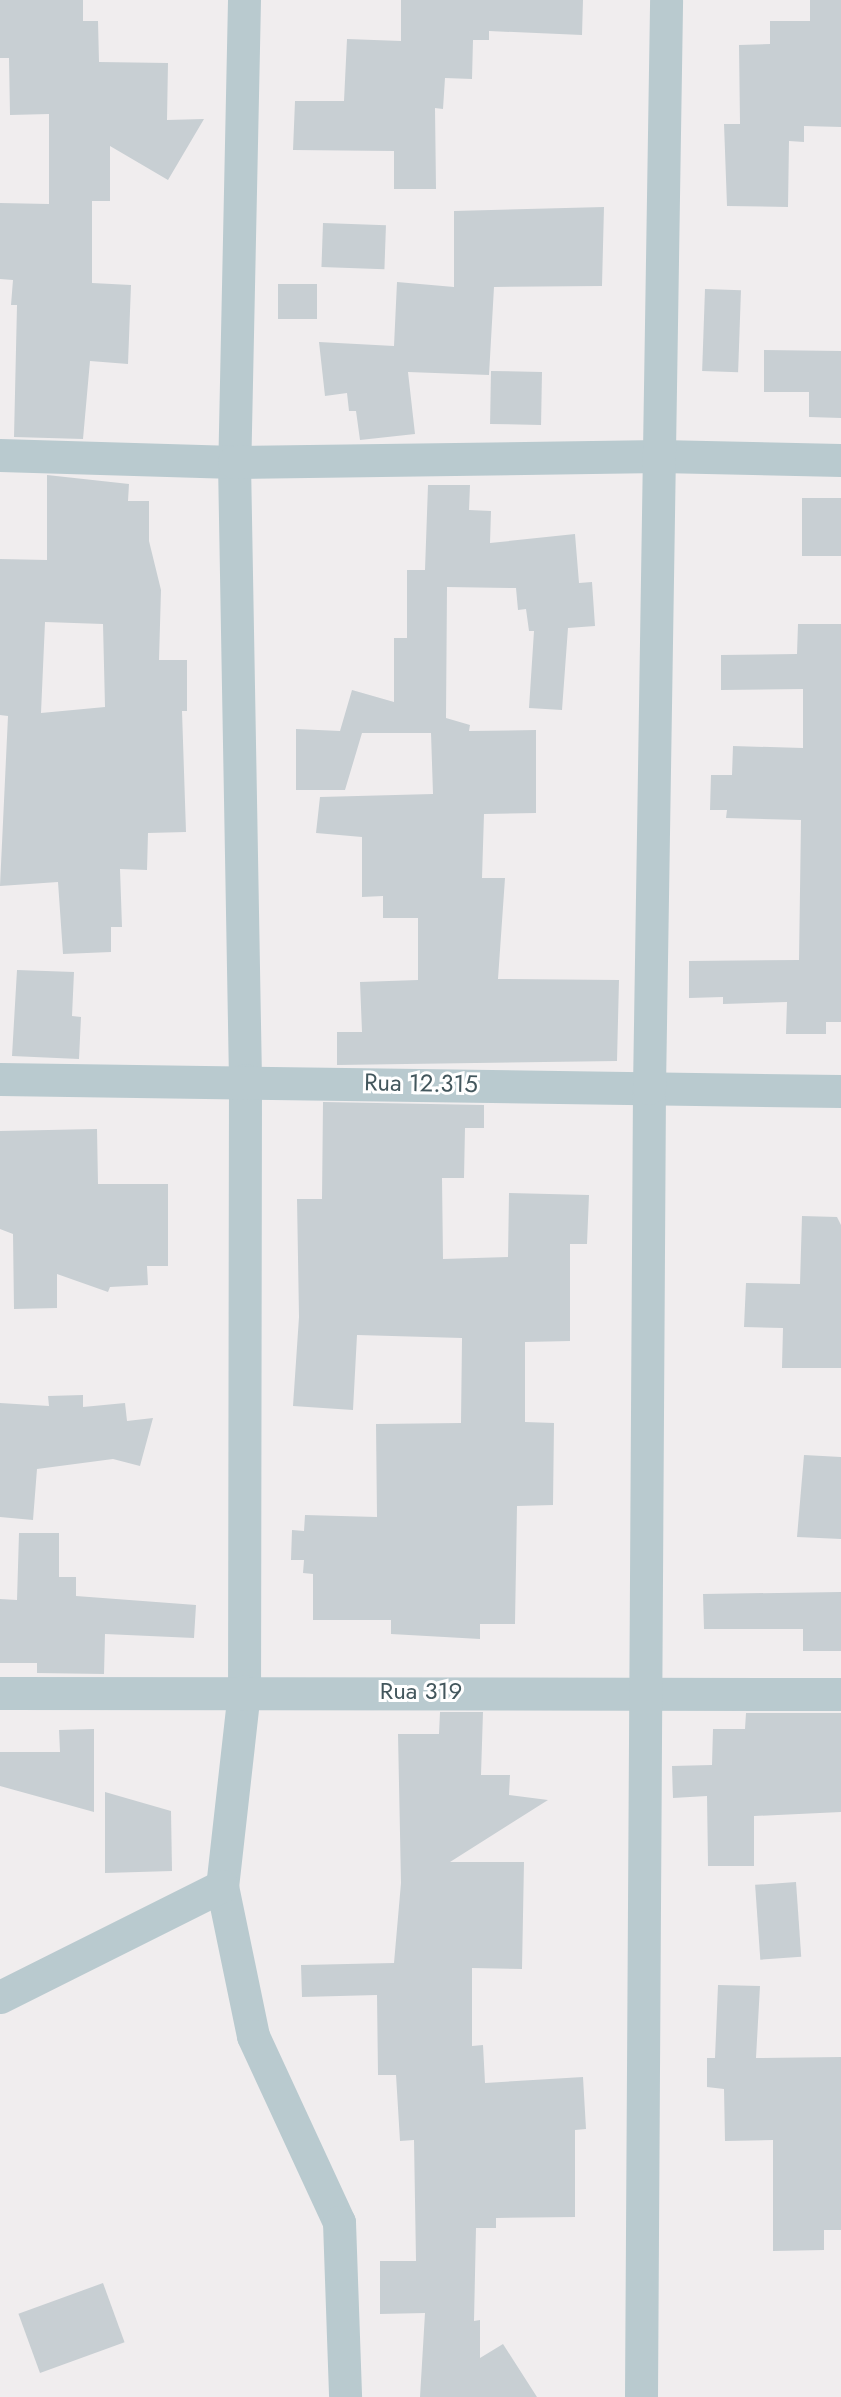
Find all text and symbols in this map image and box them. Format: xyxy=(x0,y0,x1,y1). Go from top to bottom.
street label: Rua 12.315 xyxy=(364,1068,478,1098)
street label: Rua 319 xyxy=(380,1677,462,1705)

